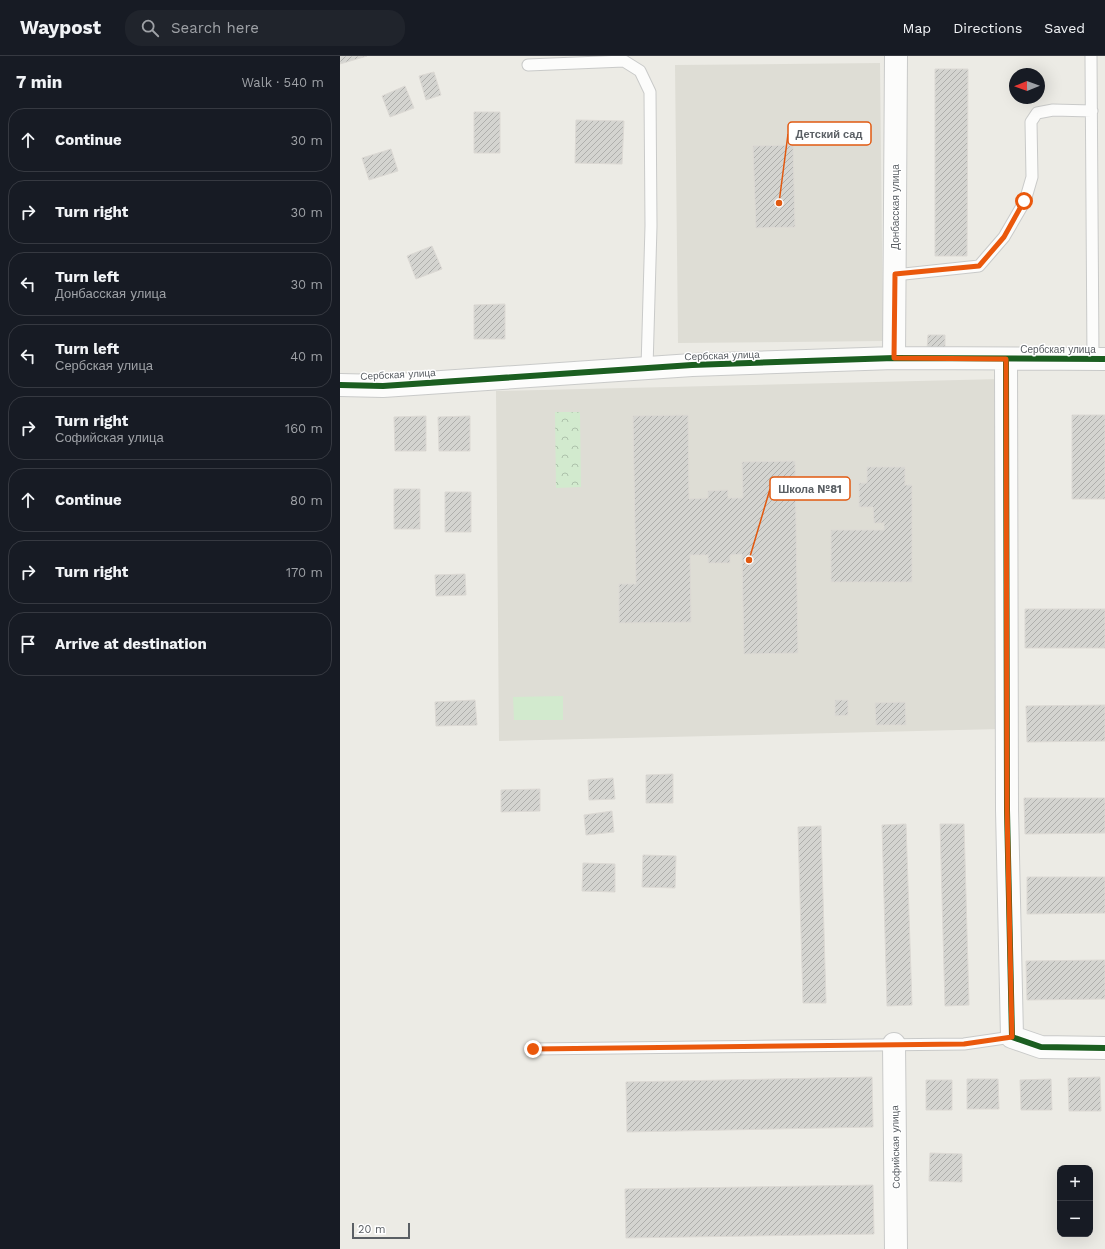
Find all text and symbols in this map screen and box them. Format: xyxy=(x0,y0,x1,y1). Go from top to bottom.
search box xyxy=(125,10,405,46)
text: Waypost xyxy=(20,16,101,39)
icon: search xyxy=(139,17,161,39)
text: Search here xyxy=(171,19,259,37)
text: Map xyxy=(903,20,931,36)
text: Directions xyxy=(953,20,1022,36)
text: Saved xyxy=(1044,20,1085,36)
north arrow xyxy=(1009,68,1045,104)
text: 7 min xyxy=(16,72,62,92)
text: Walk · 540 m xyxy=(241,75,324,90)
callout: Детский сад xyxy=(788,122,871,145)
text: Детский сад xyxy=(796,128,862,141)
icon: ahead xyxy=(17,129,39,151)
text: Continue xyxy=(55,131,122,149)
text: 30 m xyxy=(291,133,323,148)
street label: Донбасская улица xyxy=(890,164,901,250)
route start xyxy=(1015,192,1033,210)
icon: right xyxy=(17,201,39,223)
text: Turn right xyxy=(55,203,128,221)
text: 30 m xyxy=(291,205,323,220)
text: Turn left xyxy=(55,268,119,286)
icon: left xyxy=(17,273,39,295)
text: 30 m xyxy=(291,277,323,292)
text: Донбасская улица xyxy=(55,286,166,301)
text: Turn left xyxy=(55,340,119,358)
street label: Сербская улица xyxy=(1020,344,1096,355)
icon: left xyxy=(17,345,39,367)
text: 40 m xyxy=(290,349,323,364)
street label: Сербская улица xyxy=(684,349,760,362)
text: Сербская улица xyxy=(55,358,153,373)
street label: Сербская улица xyxy=(360,367,436,382)
text: Turn right xyxy=(55,412,128,430)
icon: right xyxy=(17,417,39,439)
text: 160 m xyxy=(285,421,323,436)
text: Софийская улица xyxy=(55,430,164,445)
callout: Школа №81 xyxy=(770,477,850,500)
text: Школа №81 xyxy=(778,483,842,496)
icon: ahead xyxy=(17,489,39,511)
text: Continue xyxy=(55,491,122,509)
text: 80 m xyxy=(290,493,323,508)
icon: right xyxy=(17,561,39,583)
text: Turn right xyxy=(55,563,128,581)
text: 170 m xyxy=(286,565,323,580)
icon: arrive xyxy=(17,633,39,655)
text: Arrive at destination xyxy=(55,635,207,653)
route end xyxy=(524,1040,542,1058)
street label: Софийская улица xyxy=(889,1105,902,1189)
map controls xyxy=(1057,1165,1093,1237)
button: + xyxy=(1057,1165,1093,1201)
button: − xyxy=(1057,1201,1093,1237)
scale bar xyxy=(352,1221,410,1240)
text: 20 m xyxy=(358,1223,386,1236)

